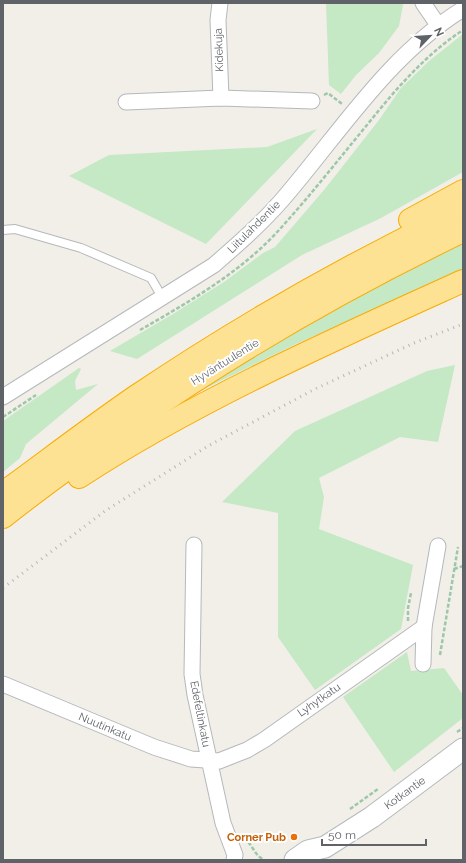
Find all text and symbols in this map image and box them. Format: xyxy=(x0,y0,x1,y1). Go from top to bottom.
north arrow xyxy=(410,16,450,56)
text: N xyxy=(431,25,446,39)
street label: Kidekuja xyxy=(212,28,226,72)
street label: Liitulahdentie xyxy=(225,198,283,256)
street label: Hyväntuulentie xyxy=(189,336,262,388)
street label: Edefeltinkatu xyxy=(187,680,213,748)
street label: Lyhytkatu xyxy=(295,681,343,719)
street label: Nuutinkatu xyxy=(77,710,133,744)
street label: Kotkantie xyxy=(382,773,429,812)
scale bar xyxy=(322,821,426,847)
text: 50 m xyxy=(328,828,356,842)
place label: Corner Pub xyxy=(227,831,286,844)
marker: Corner Pub xyxy=(289,832,299,842)

